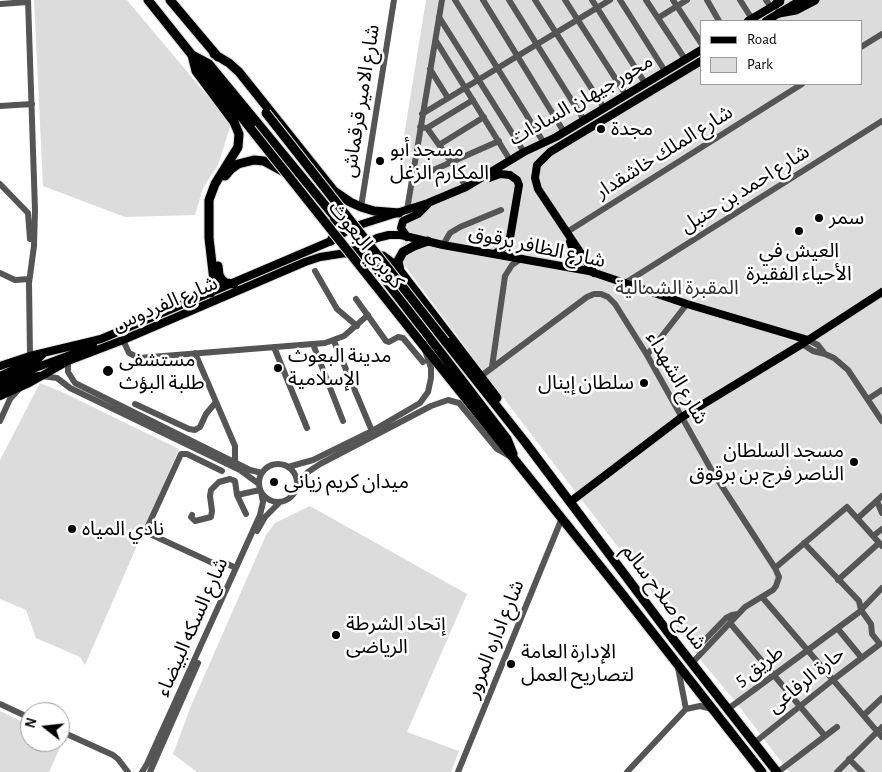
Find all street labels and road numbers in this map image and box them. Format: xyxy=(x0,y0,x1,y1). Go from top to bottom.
street label: شارع الامير قرقماش xyxy=(337,23,385,179)
street label: محور جيهان السادات xyxy=(505,49,657,151)
street label: شارع الملك خاشقدار xyxy=(591,100,737,204)
street label: شارع احمد بن حنبل xyxy=(676,140,814,238)
street label: كوبري البعوث xyxy=(323,196,409,294)
street label: شارع الظافر برقوق xyxy=(467,221,607,273)
street label: شارع الفردوس xyxy=(109,271,221,337)
street label: شارع الشهداء xyxy=(641,327,713,429)
street label: شارع صلاح سالم xyxy=(616,539,712,655)
street label: شارع السكه البيضاء xyxy=(151,554,233,700)
street label: شارع اداره المرور xyxy=(460,577,530,701)
street label: طريق 5 xyxy=(730,640,788,692)
street label: حارة الرفاعى xyxy=(763,642,849,718)

